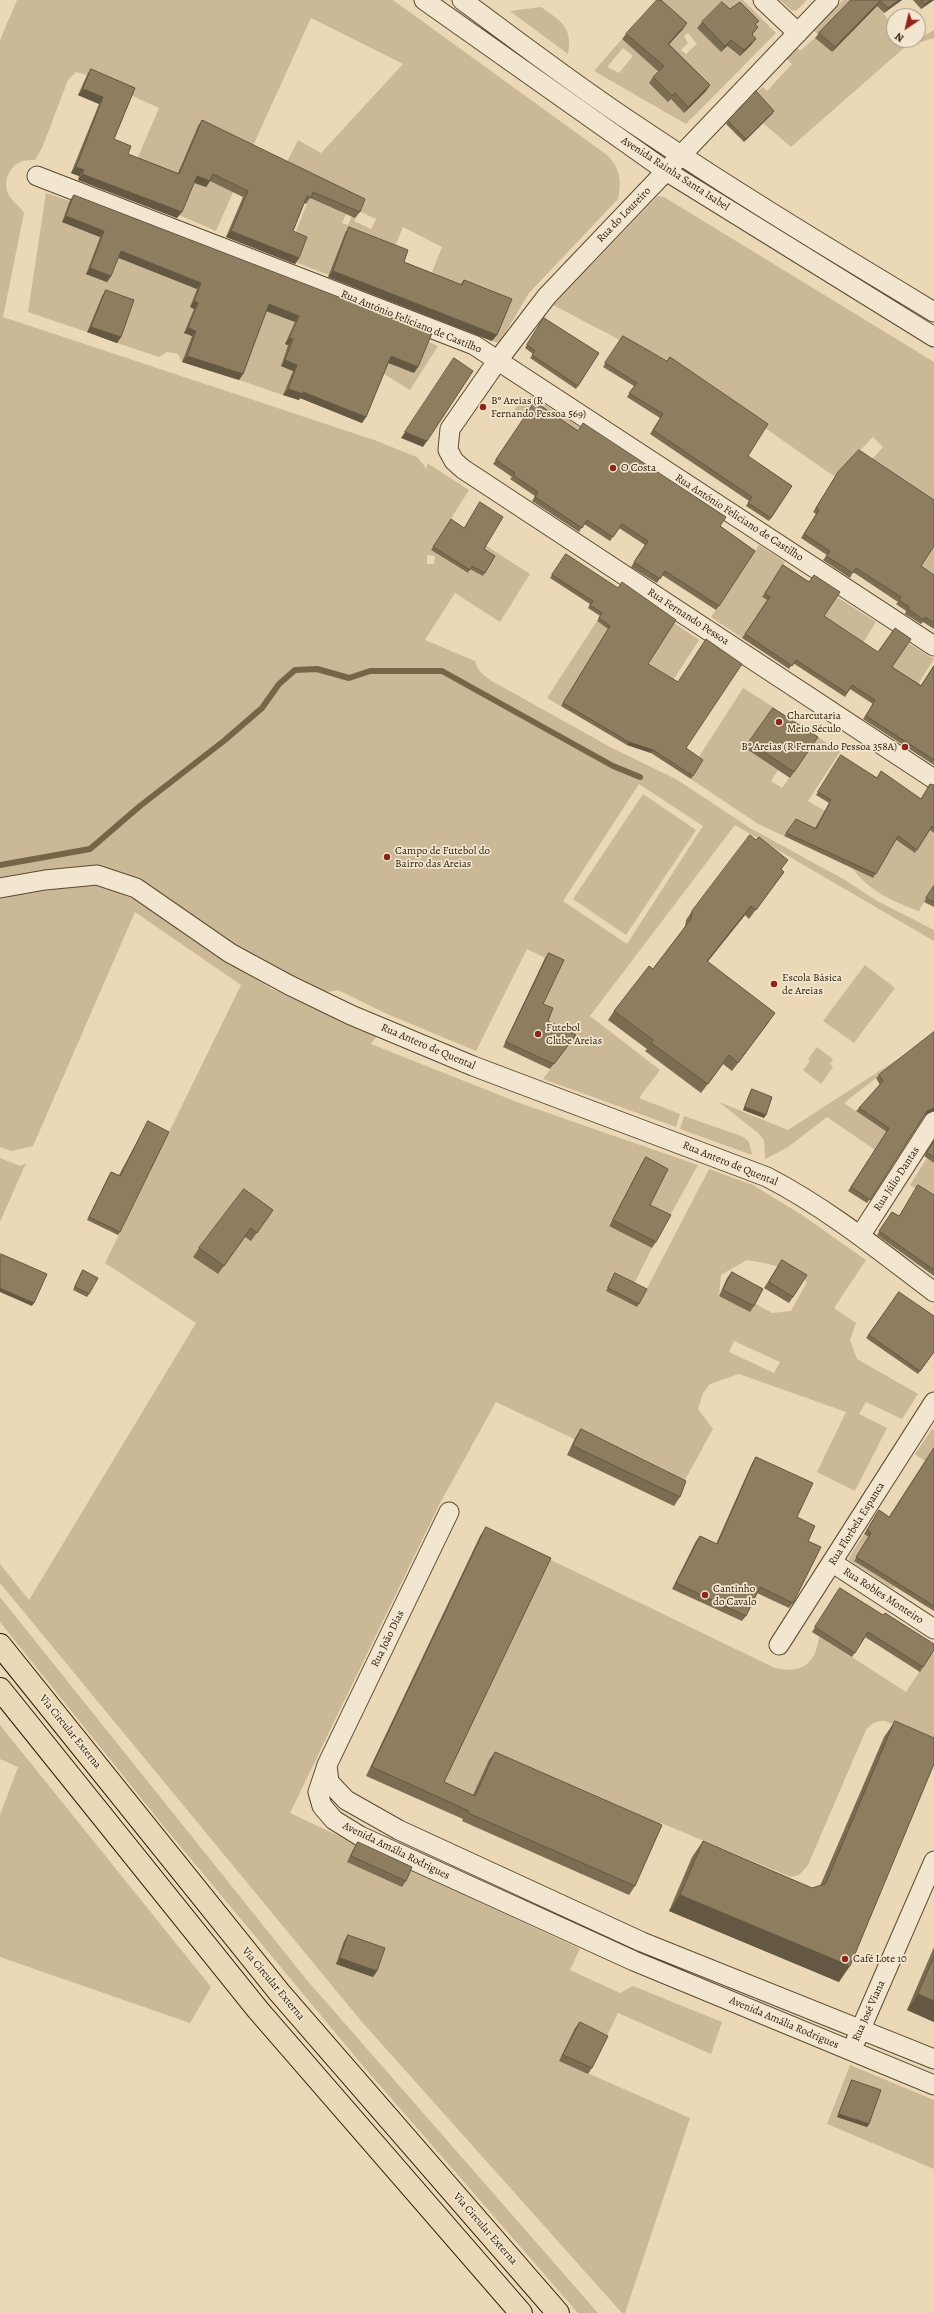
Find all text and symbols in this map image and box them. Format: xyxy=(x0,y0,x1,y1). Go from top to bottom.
north arrow xyxy=(886,8,926,48)
text: N xyxy=(892,29,907,46)
street label: Avenida Rainha Santa Isabel xyxy=(618,134,732,214)
street label: Rua do Loureiro xyxy=(594,185,654,245)
street label: Rua António Feliciano de Castilho xyxy=(339,288,483,356)
place label: Bº Areias (R Fernando Pessoa 569) xyxy=(491,394,586,420)
marker: Bº Areias (R Fernando Pessoa 569) xyxy=(478,402,488,412)
place label: O Costa xyxy=(621,461,656,475)
marker: O Costa xyxy=(608,463,618,473)
street label: Rua António Feliciano de Castilho xyxy=(672,472,806,564)
street label: Rua Fernando Pessoa xyxy=(645,586,731,648)
place label: Charcutaria Meio Século xyxy=(787,709,841,735)
marker: Charcutaria Meio Século xyxy=(774,717,784,727)
place label: Bº Areias (R Fernando Pessoa 358A) xyxy=(741,740,897,754)
marker: Bº Areias (R Fernando Pessoa 358A) xyxy=(900,742,910,752)
place label: Campo de Futebol do Bairro das Areias xyxy=(395,844,490,870)
marker: Campo de Futebol do Bairro das Areias xyxy=(382,852,392,862)
place label: Escola Básica de Areias xyxy=(782,971,842,997)
marker: Escola Básica de Areias xyxy=(769,979,779,989)
street label: Rua Antero de Quental xyxy=(379,1021,477,1073)
place label: Futebol Clube Areias xyxy=(546,1021,602,1047)
marker: Futebol Clube Areias xyxy=(533,1029,543,1039)
street label: Rua Antero de Quental xyxy=(681,1139,779,1189)
street label: Rua Júlio Dantas xyxy=(871,1144,923,1214)
street label: Rua Florbela Espanca xyxy=(826,1480,888,1568)
street label: Rua Robles Monteiro xyxy=(840,1565,926,1627)
place label: Cantinho do Cavalo xyxy=(713,1582,756,1608)
marker: Cantinho do Cavalo xyxy=(700,1590,710,1600)
street label: Rua João Dias xyxy=(369,1608,407,1670)
street label: Via Circular Externa xyxy=(36,1692,104,1772)
street label: Avenida Amália Rodrigues xyxy=(340,1819,452,1883)
street label: Via Circular Externa xyxy=(239,1945,307,2023)
place label: Café Lote 10 xyxy=(853,1952,907,1966)
marker: Café Lote 10 xyxy=(840,1954,850,1964)
street label: Rua José Viana xyxy=(850,1978,888,2044)
street label: Avenida Amália Rodrigues xyxy=(727,1994,841,2052)
street label: Via Circular Externa xyxy=(450,2190,520,2268)

